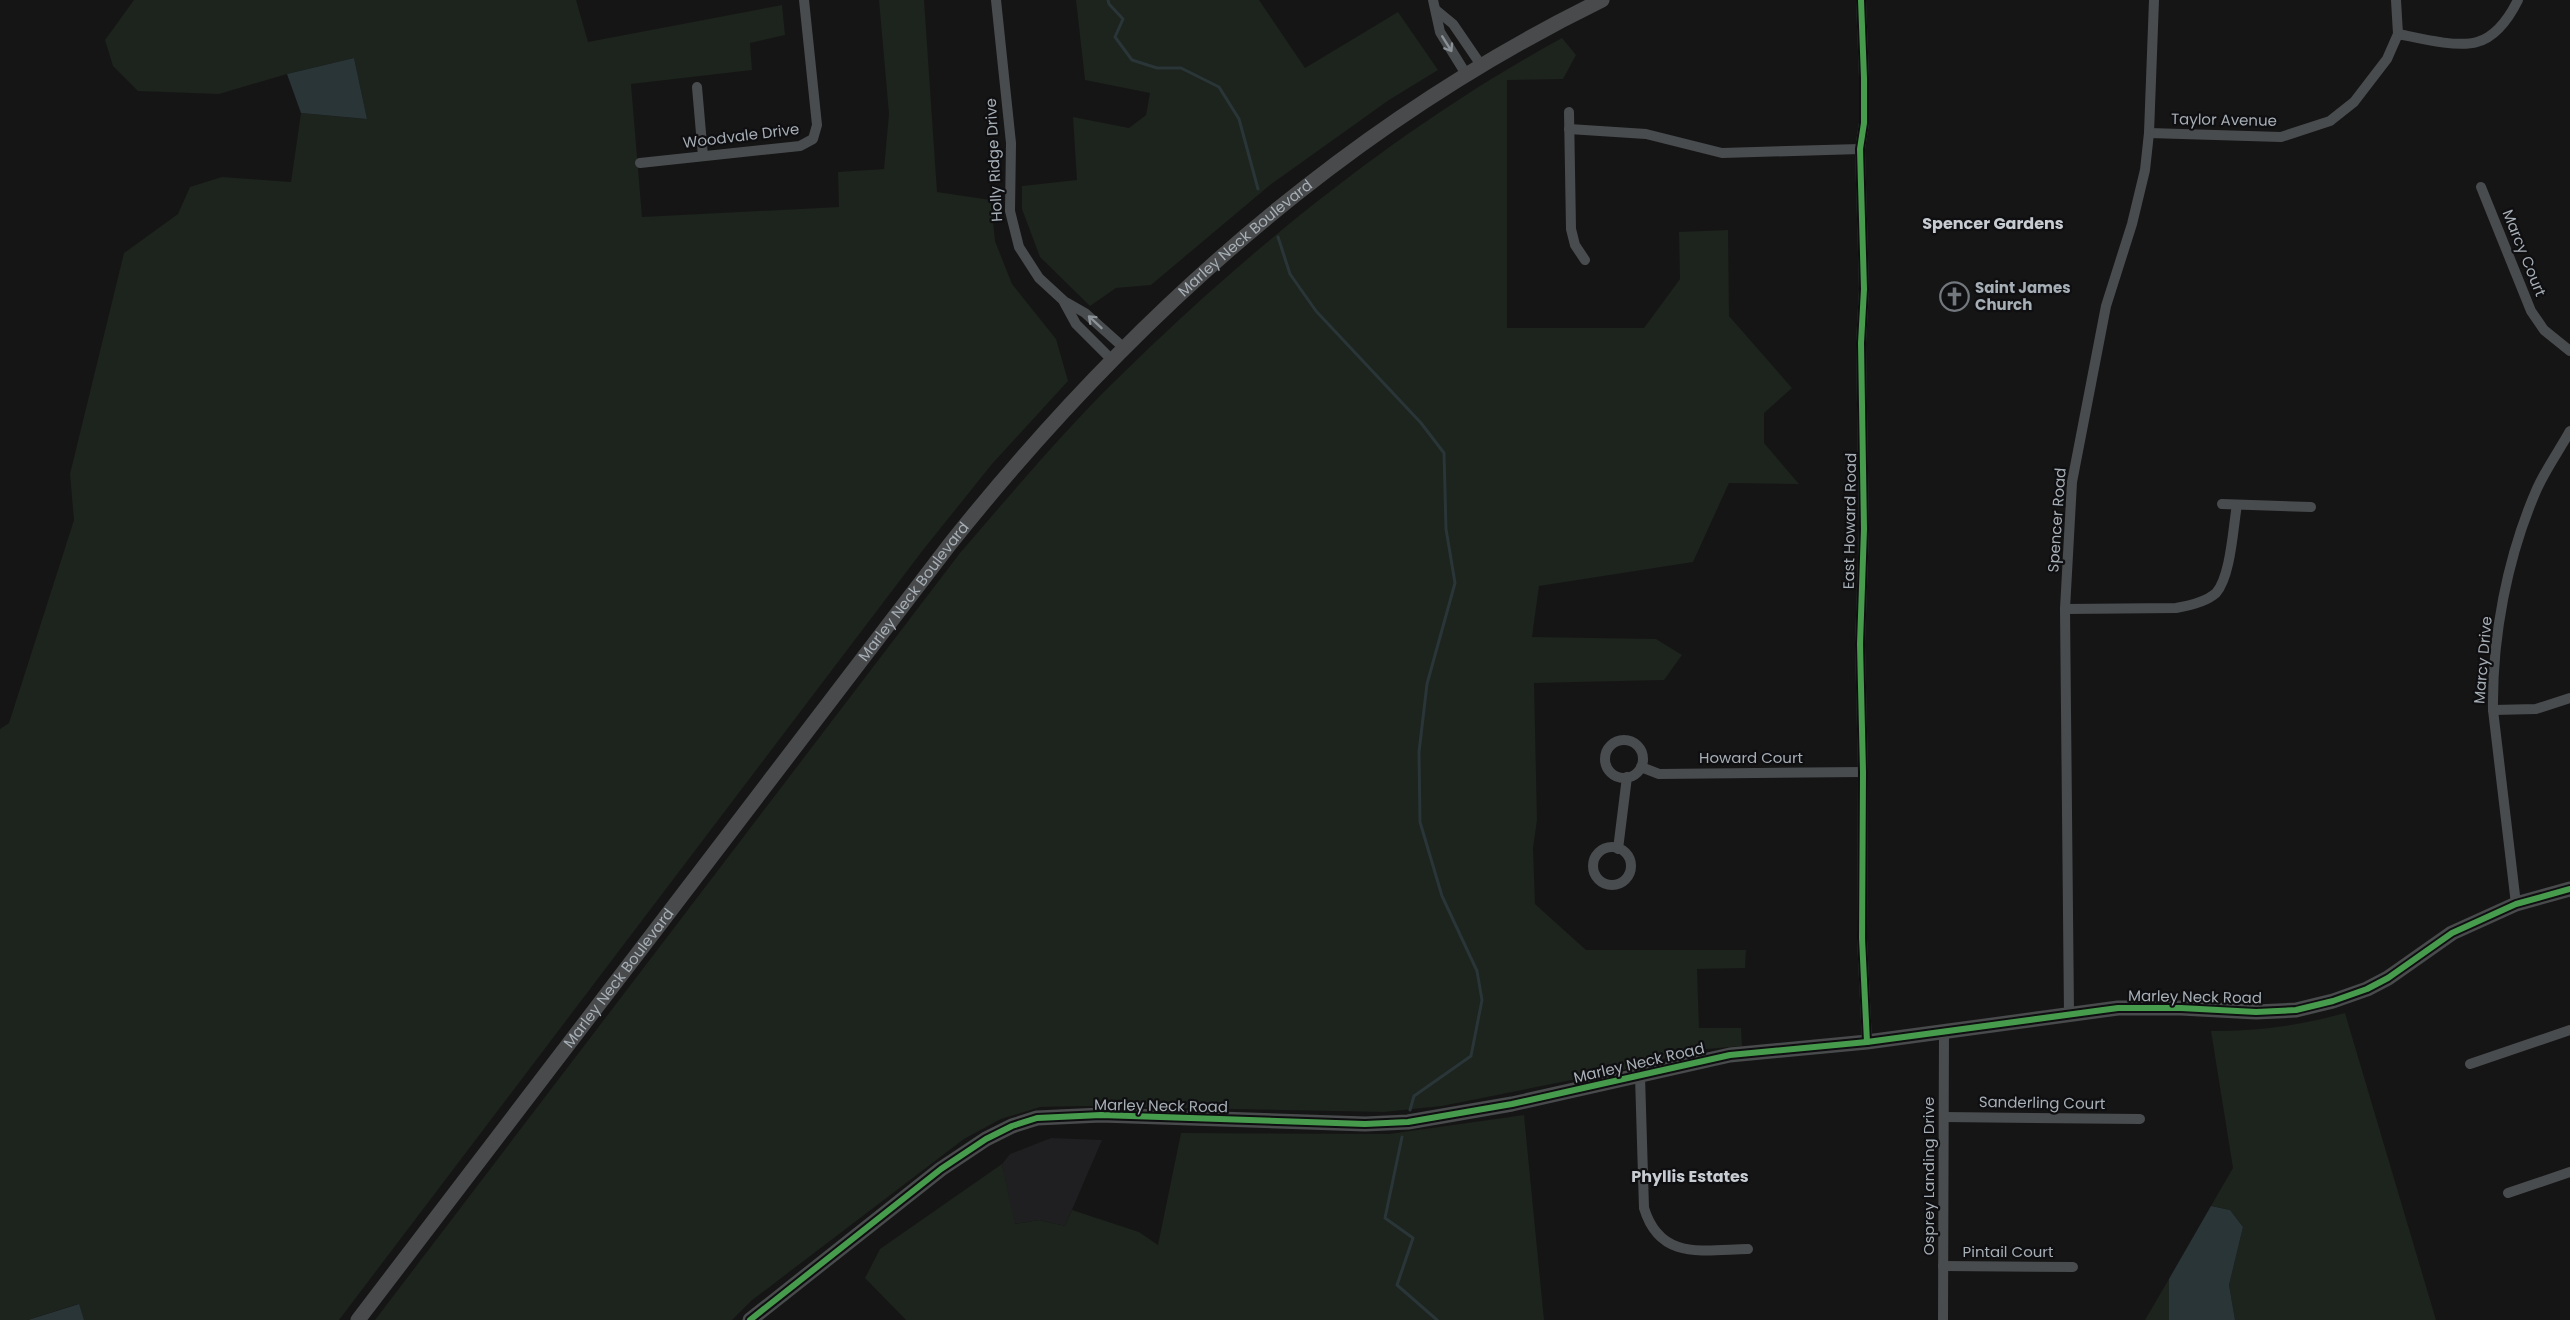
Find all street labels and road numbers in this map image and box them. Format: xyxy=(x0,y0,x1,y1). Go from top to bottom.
street label: Holly Ridge Drive xyxy=(980,98,1007,222)
street label: Taylor Avenue xyxy=(2171,108,2277,131)
street label: Woodvale Drive xyxy=(682,118,800,153)
street label: Marley Neck Boulevard xyxy=(1173,174,1317,301)
street label: Marcy Court xyxy=(2497,206,2551,299)
street label: East Howard Road xyxy=(1838,453,1861,589)
street label: Spencer Road xyxy=(2042,467,2071,573)
street label: Marley Neck Boulevard xyxy=(853,517,974,666)
street label: Marcy Drive xyxy=(2468,615,2497,705)
street label: Howard Court xyxy=(1699,747,1803,768)
street label: Marley Neck Boulevard xyxy=(558,904,679,1052)
street label: Marley Neck Road xyxy=(2128,985,2262,1008)
street label: Marley Neck Road xyxy=(1571,1037,1706,1088)
street label: Sanderling Court xyxy=(1979,1091,2105,1114)
street label: Marley Neck Road xyxy=(1094,1094,1228,1117)
street label: Osprey Landing Drive xyxy=(1918,1097,1939,1255)
street label: Pintail Court xyxy=(1963,1241,2053,1262)

